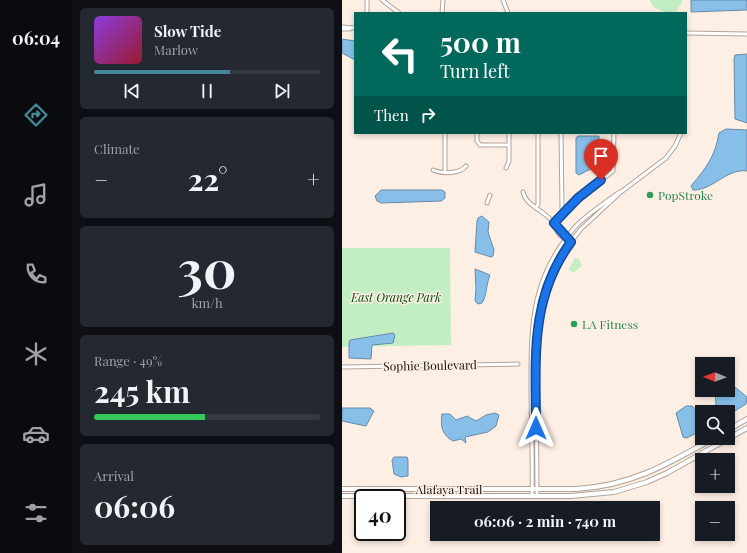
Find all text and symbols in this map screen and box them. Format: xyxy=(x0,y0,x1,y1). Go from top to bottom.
text: Slow Tide xyxy=(154,21,221,41)
text: 500 m xyxy=(440,23,521,60)
text: 06:04 xyxy=(12,26,60,50)
icon: left xyxy=(374,28,426,80)
text: Marlow xyxy=(154,41,198,58)
text: Turn left xyxy=(440,59,510,83)
icon: previous xyxy=(121,80,143,102)
icon: pause xyxy=(196,80,218,102)
icon: next xyxy=(271,80,293,102)
icon: directions xyxy=(22,101,50,129)
icon: right xyxy=(417,104,439,126)
text: Then xyxy=(374,105,409,125)
pin xyxy=(584,139,618,180)
text: Climate xyxy=(94,140,140,157)
icon: arrive xyxy=(590,145,612,167)
text: 22° xyxy=(188,159,228,199)
text: − xyxy=(94,164,108,194)
text: + xyxy=(307,164,320,194)
icon: music xyxy=(22,181,50,209)
place label: PopStroke xyxy=(658,187,713,203)
marker: PopStroke xyxy=(645,190,655,200)
text: 30 xyxy=(178,233,236,302)
icon: phone xyxy=(22,260,50,288)
park label: East Orange Park xyxy=(350,289,441,305)
text: km/h xyxy=(191,294,223,311)
place label: LA Fitness xyxy=(582,316,638,332)
marker: LA Fitness xyxy=(569,319,579,329)
icon: climate xyxy=(22,340,50,368)
text: Range · 49% xyxy=(94,352,162,369)
street label: Sophie Boulevard xyxy=(383,356,477,374)
north arrow xyxy=(695,357,735,397)
map controls xyxy=(695,357,735,541)
text: 245 km xyxy=(94,371,190,411)
button: search xyxy=(695,405,735,445)
position arrow xyxy=(515,407,557,449)
icon: car xyxy=(22,420,50,448)
button: + xyxy=(695,453,735,493)
text: Arrival xyxy=(94,467,134,484)
street label: Alafaya Trail xyxy=(414,481,483,497)
text: 06:06 xyxy=(94,486,175,526)
speed limit sign: 40 xyxy=(354,489,406,541)
icon: filters xyxy=(22,499,50,527)
button: − xyxy=(695,501,735,541)
text: 06:06 · 2 min · 740 m xyxy=(474,511,616,531)

